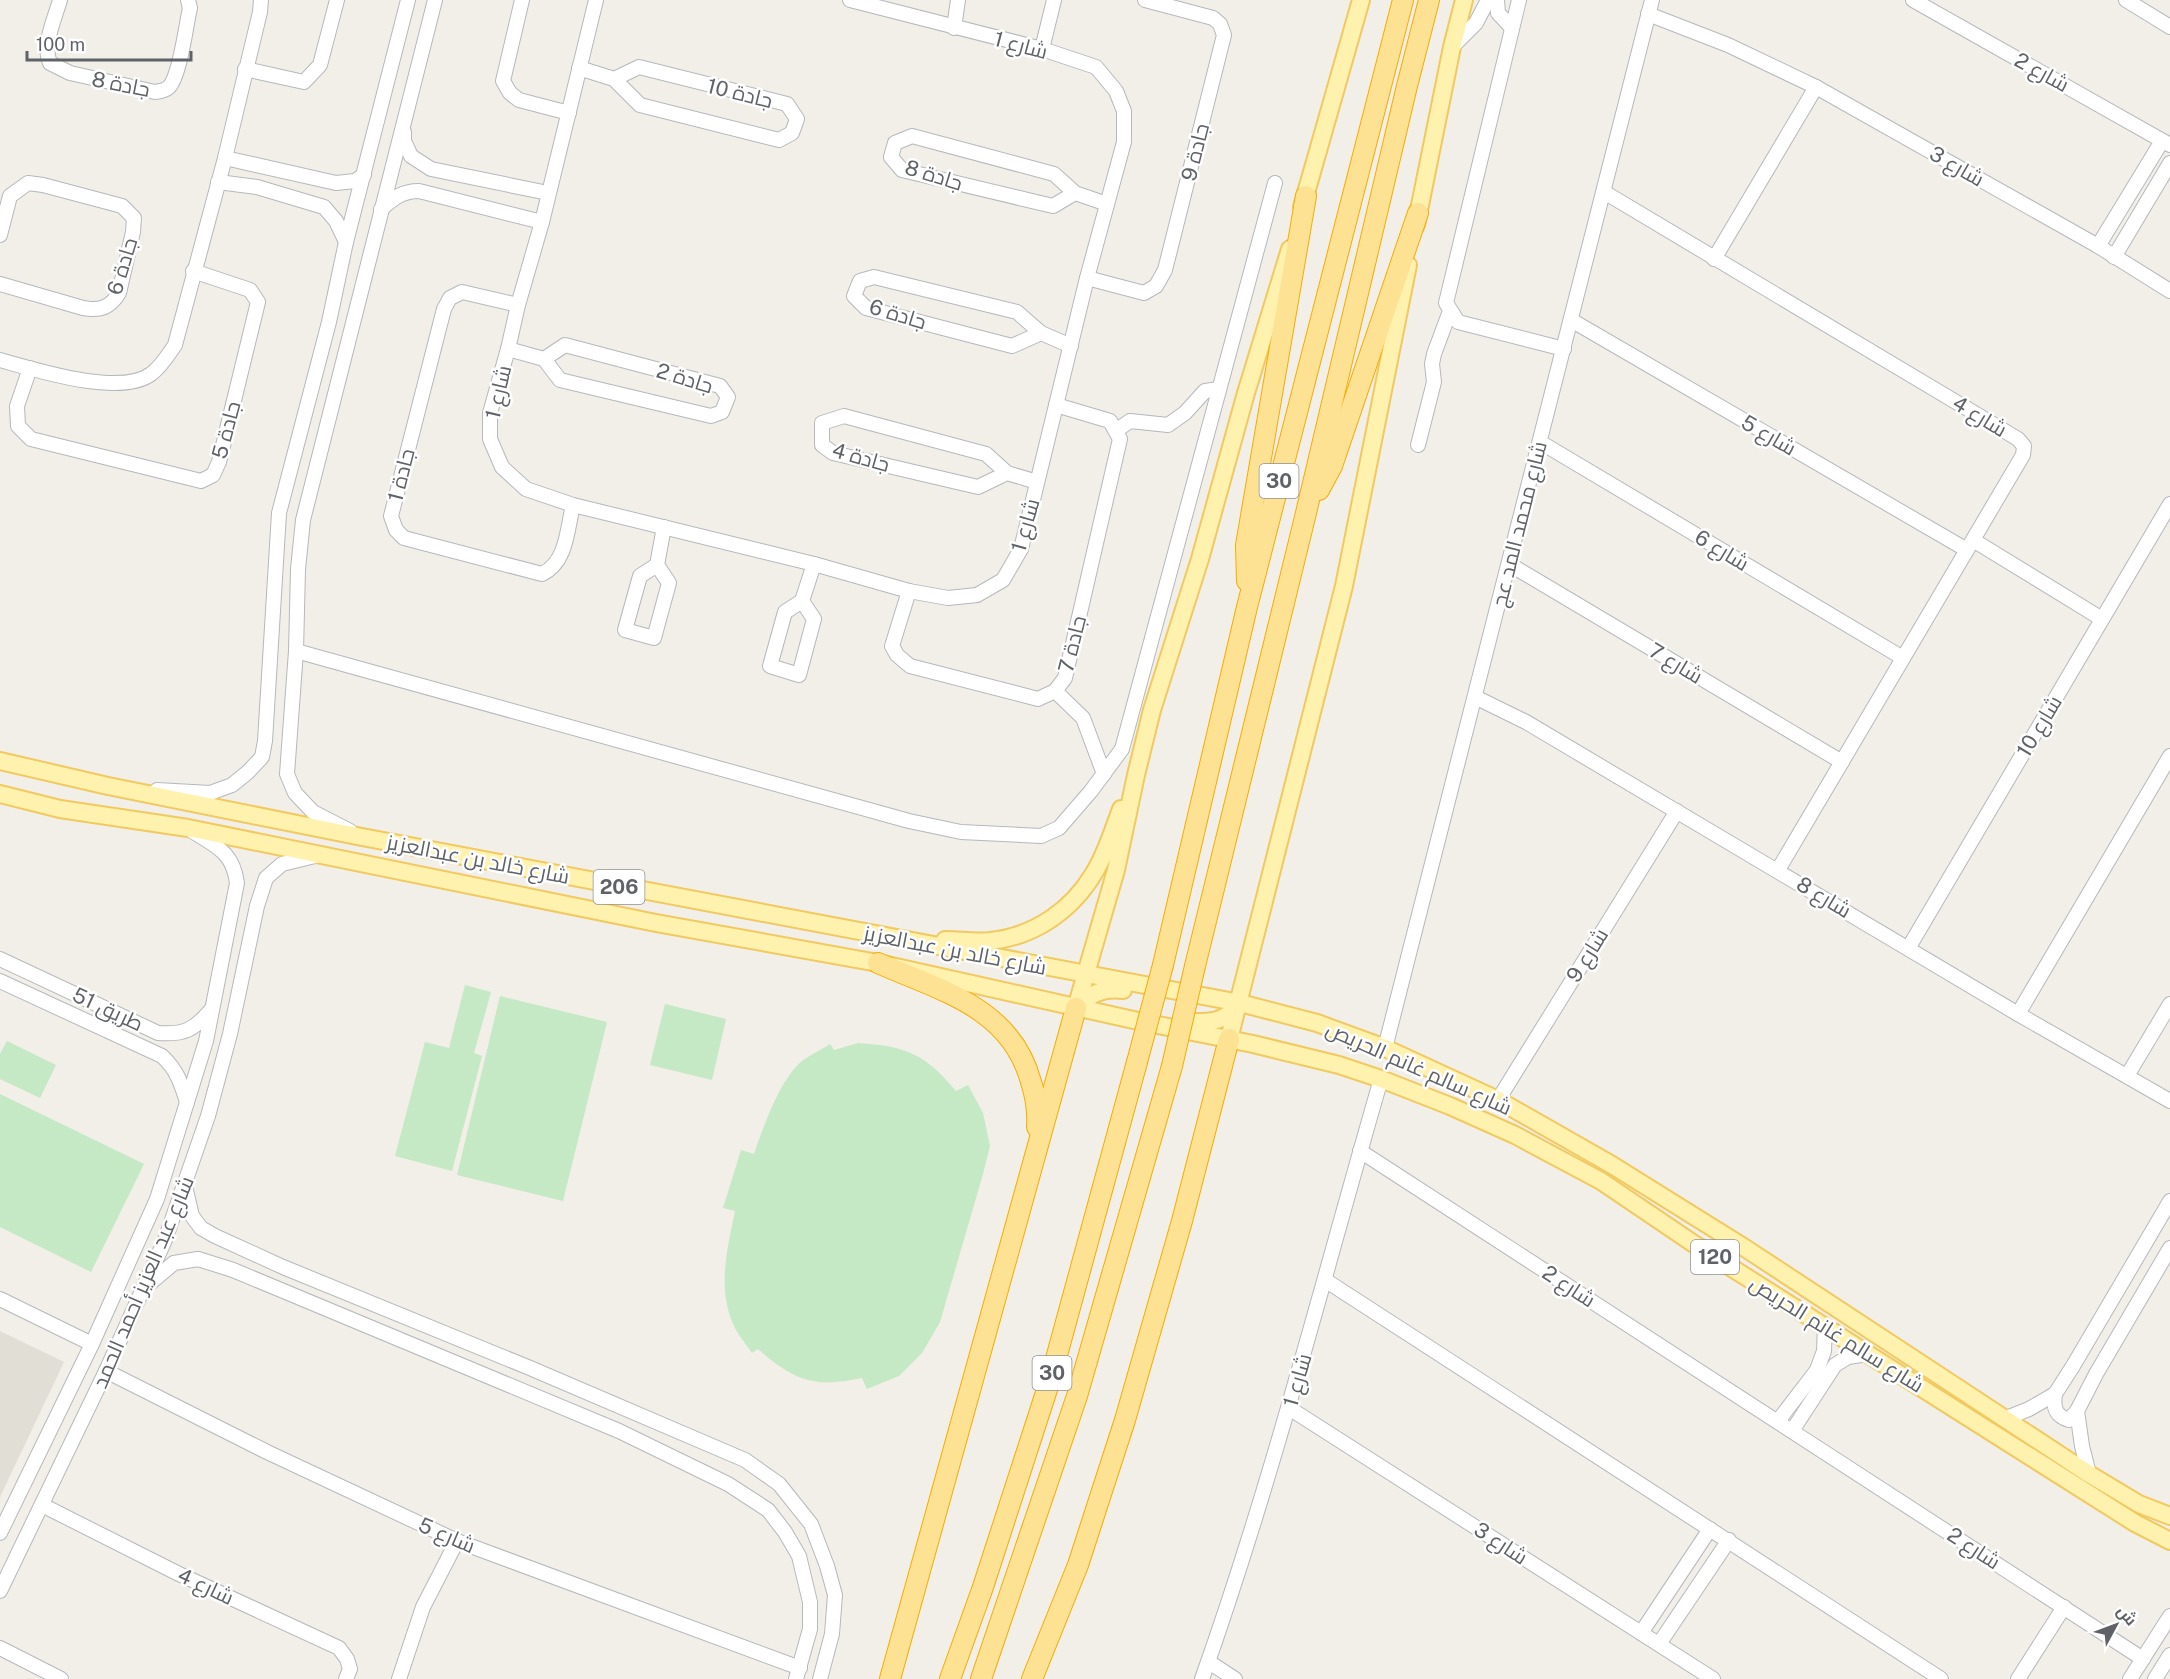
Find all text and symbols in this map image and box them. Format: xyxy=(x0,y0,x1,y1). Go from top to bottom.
scale bar xyxy=(27,24,190,62)
street label: شارع 1 xyxy=(991,26,1050,66)
text: 100 m xyxy=(36,34,85,55)
street label: شارع 2 xyxy=(2009,47,2074,99)
street label: جادة 8 xyxy=(90,66,152,102)
street label: جادة 10 xyxy=(705,73,775,113)
street label: جادة 9 xyxy=(1176,121,1214,183)
street label: شارع 3 xyxy=(1924,140,1989,193)
street label: جادة 8 xyxy=(902,154,966,196)
street label: جادة 6 xyxy=(102,234,142,298)
street label: جادة 6 xyxy=(866,294,930,334)
street label: جادة 2 xyxy=(654,358,716,398)
street label: شارع 1 xyxy=(480,363,518,422)
street label: شارع 4 xyxy=(1947,390,2012,444)
street label: جادة 5 xyxy=(206,398,246,462)
street label: شارع 5 xyxy=(1736,409,1801,462)
street label: جادة 4 xyxy=(829,437,893,477)
street label: شارع محمد المد عج xyxy=(1486,439,1554,610)
street label: جادة 1 xyxy=(382,446,420,504)
road number: 30 xyxy=(1260,464,1298,498)
street label: شارع 1 xyxy=(1005,495,1046,555)
street label: شارع 6 xyxy=(1689,524,1754,578)
street label: جادة 7 xyxy=(1053,613,1091,675)
street label: شارع 7 xyxy=(1643,637,1707,690)
street label: شارع 10 xyxy=(2011,691,2069,762)
street label: شارع خالد بن عبدالعزيز xyxy=(383,829,572,891)
road number: 206 xyxy=(594,870,644,904)
street label: شارع 8 xyxy=(1791,871,1856,925)
street label: شارع خالد بن عبدالعزيز xyxy=(860,920,1049,982)
street label: شارع 9 xyxy=(1561,923,1615,988)
street label: طريق 51 xyxy=(68,982,147,1037)
street label: شارع سالم غانم الحريص xyxy=(1321,1016,1516,1122)
street label: شارع عبد العزيز أحمد الحمد xyxy=(87,1172,201,1393)
road number: 120 xyxy=(1691,1240,1739,1274)
street label: شارع 2 xyxy=(1537,1260,1600,1314)
street label: شارع سالم غانم الحريص xyxy=(1744,1270,1929,1399)
street label: شارع 1 xyxy=(1277,1350,1318,1410)
road number: 30 xyxy=(1032,1356,1072,1390)
street label: شارع 5 xyxy=(414,1512,479,1560)
street label: شارع 3 xyxy=(1468,1516,1533,1571)
street label: شارع 2 xyxy=(1942,1522,2005,1576)
street label: شارع 4 xyxy=(173,1562,238,1612)
north arrow xyxy=(2086,1595,2146,1655)
text: ش xyxy=(2113,1602,2141,1629)

